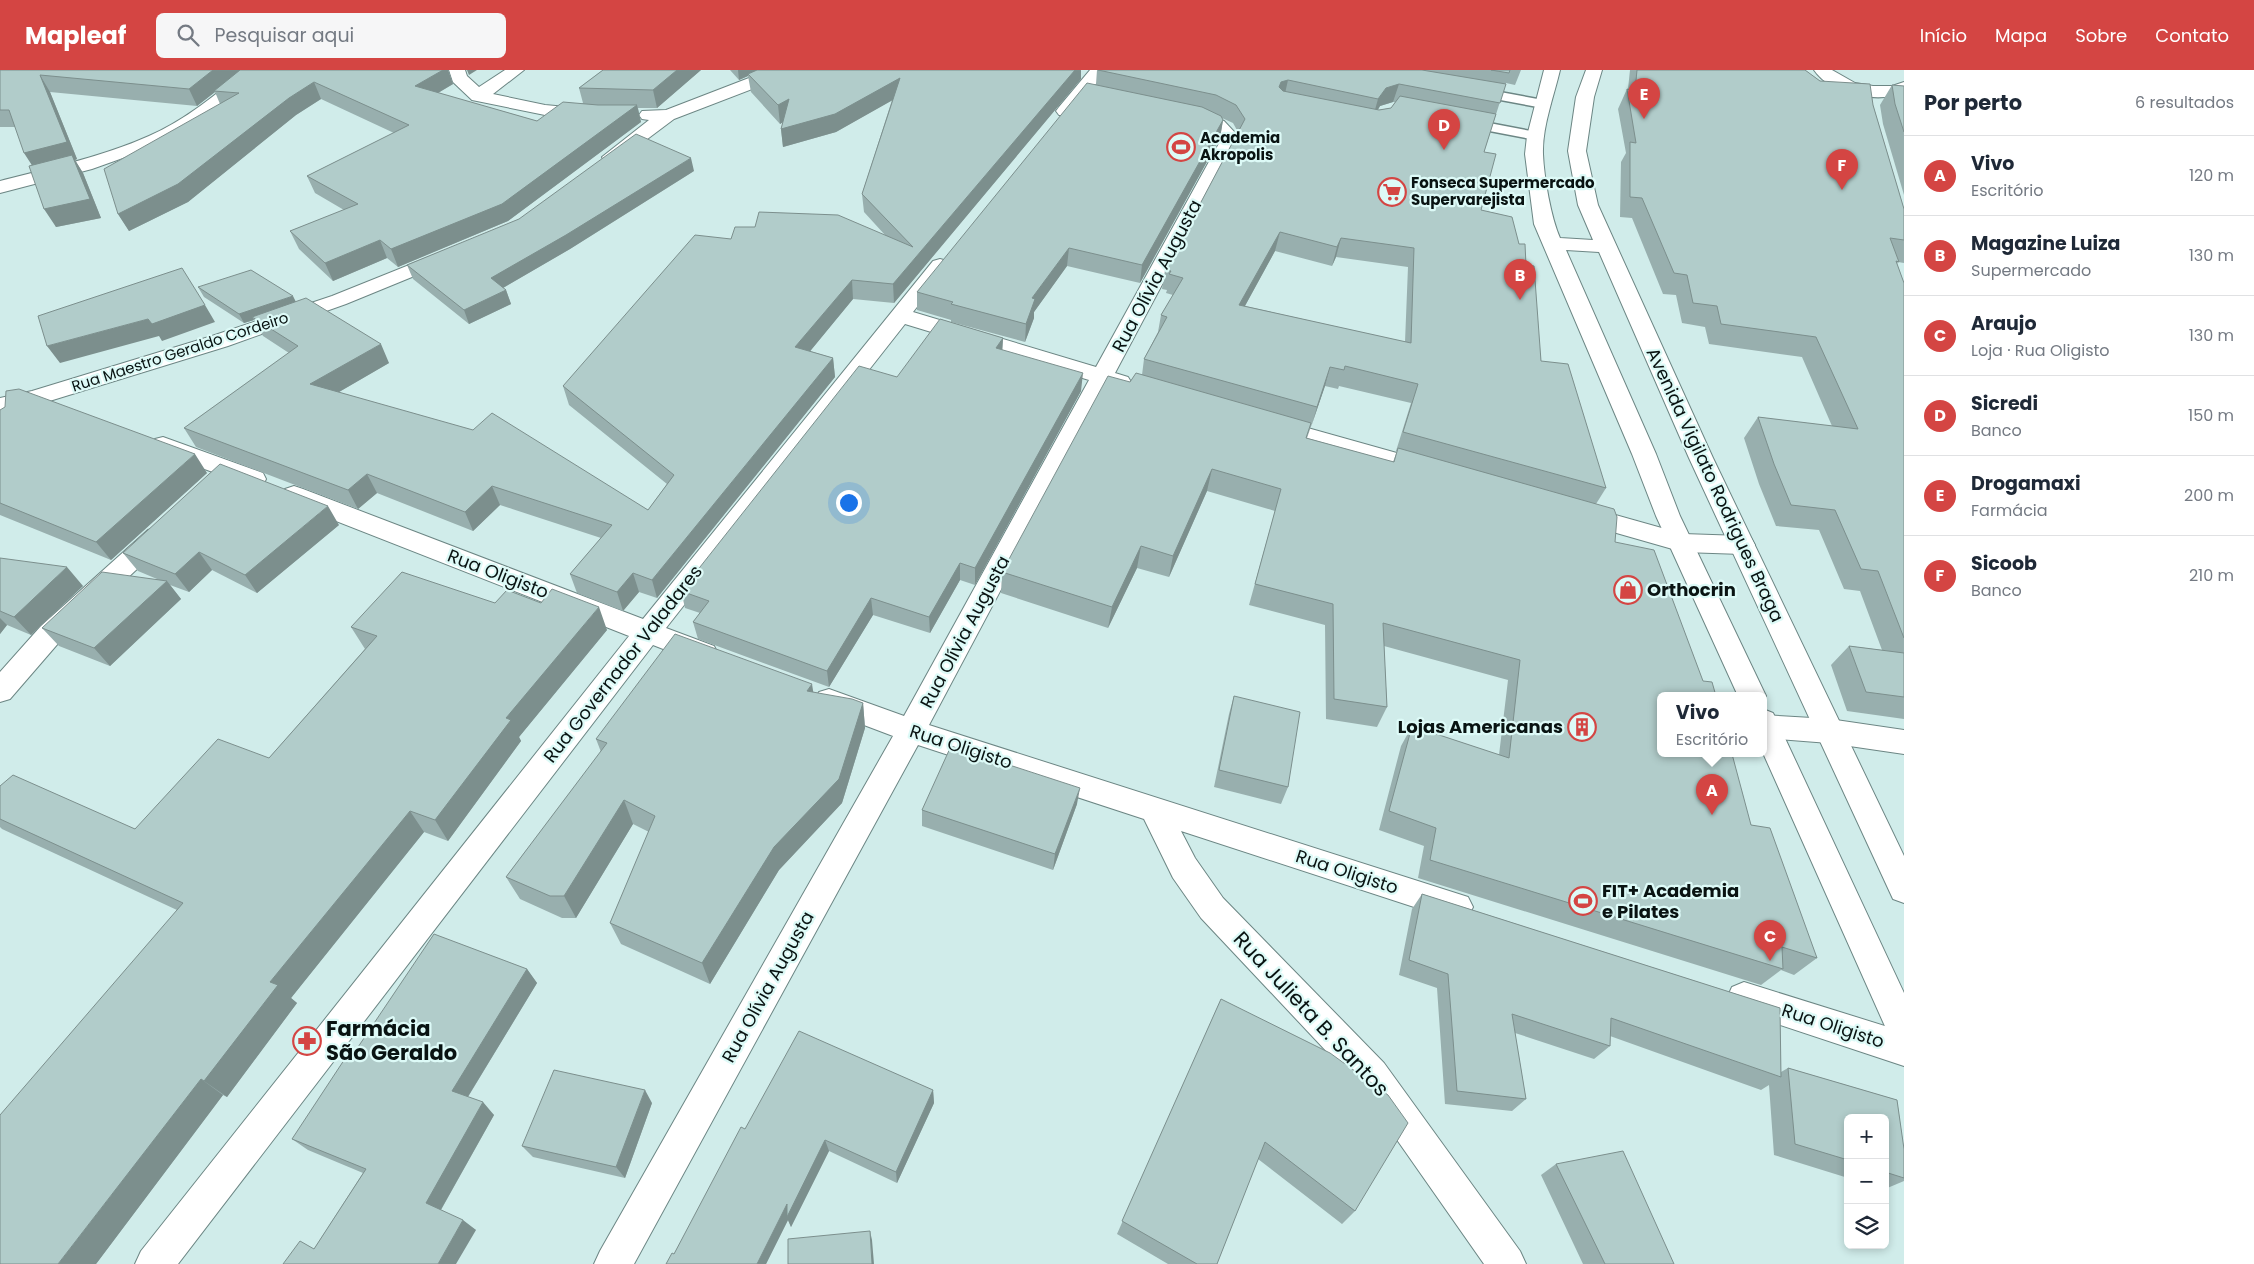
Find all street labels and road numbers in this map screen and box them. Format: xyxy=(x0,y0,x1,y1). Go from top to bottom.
street label: Rua Olívia Augusta xyxy=(1106,195,1207,356)
street label: Rua Maestro Geraldo Cordeiro xyxy=(69,306,291,397)
street label: Avenida Vigilato Rodrigues Braga xyxy=(1641,343,1790,626)
street label: Rua Oligisto xyxy=(444,543,552,604)
street label: Rua Olívia Augusta xyxy=(914,551,1015,712)
street label: Rua Governador Valadares xyxy=(538,560,708,768)
street label: Rua Oligisto xyxy=(907,718,1016,775)
street label: Rua Oligisto xyxy=(1293,843,1402,900)
street label: Rua Olívia Augusta xyxy=(716,907,820,1067)
street label: Rua Julieta B. Santos xyxy=(1227,925,1396,1103)
street label: Rua Oligisto xyxy=(1779,997,1888,1054)

